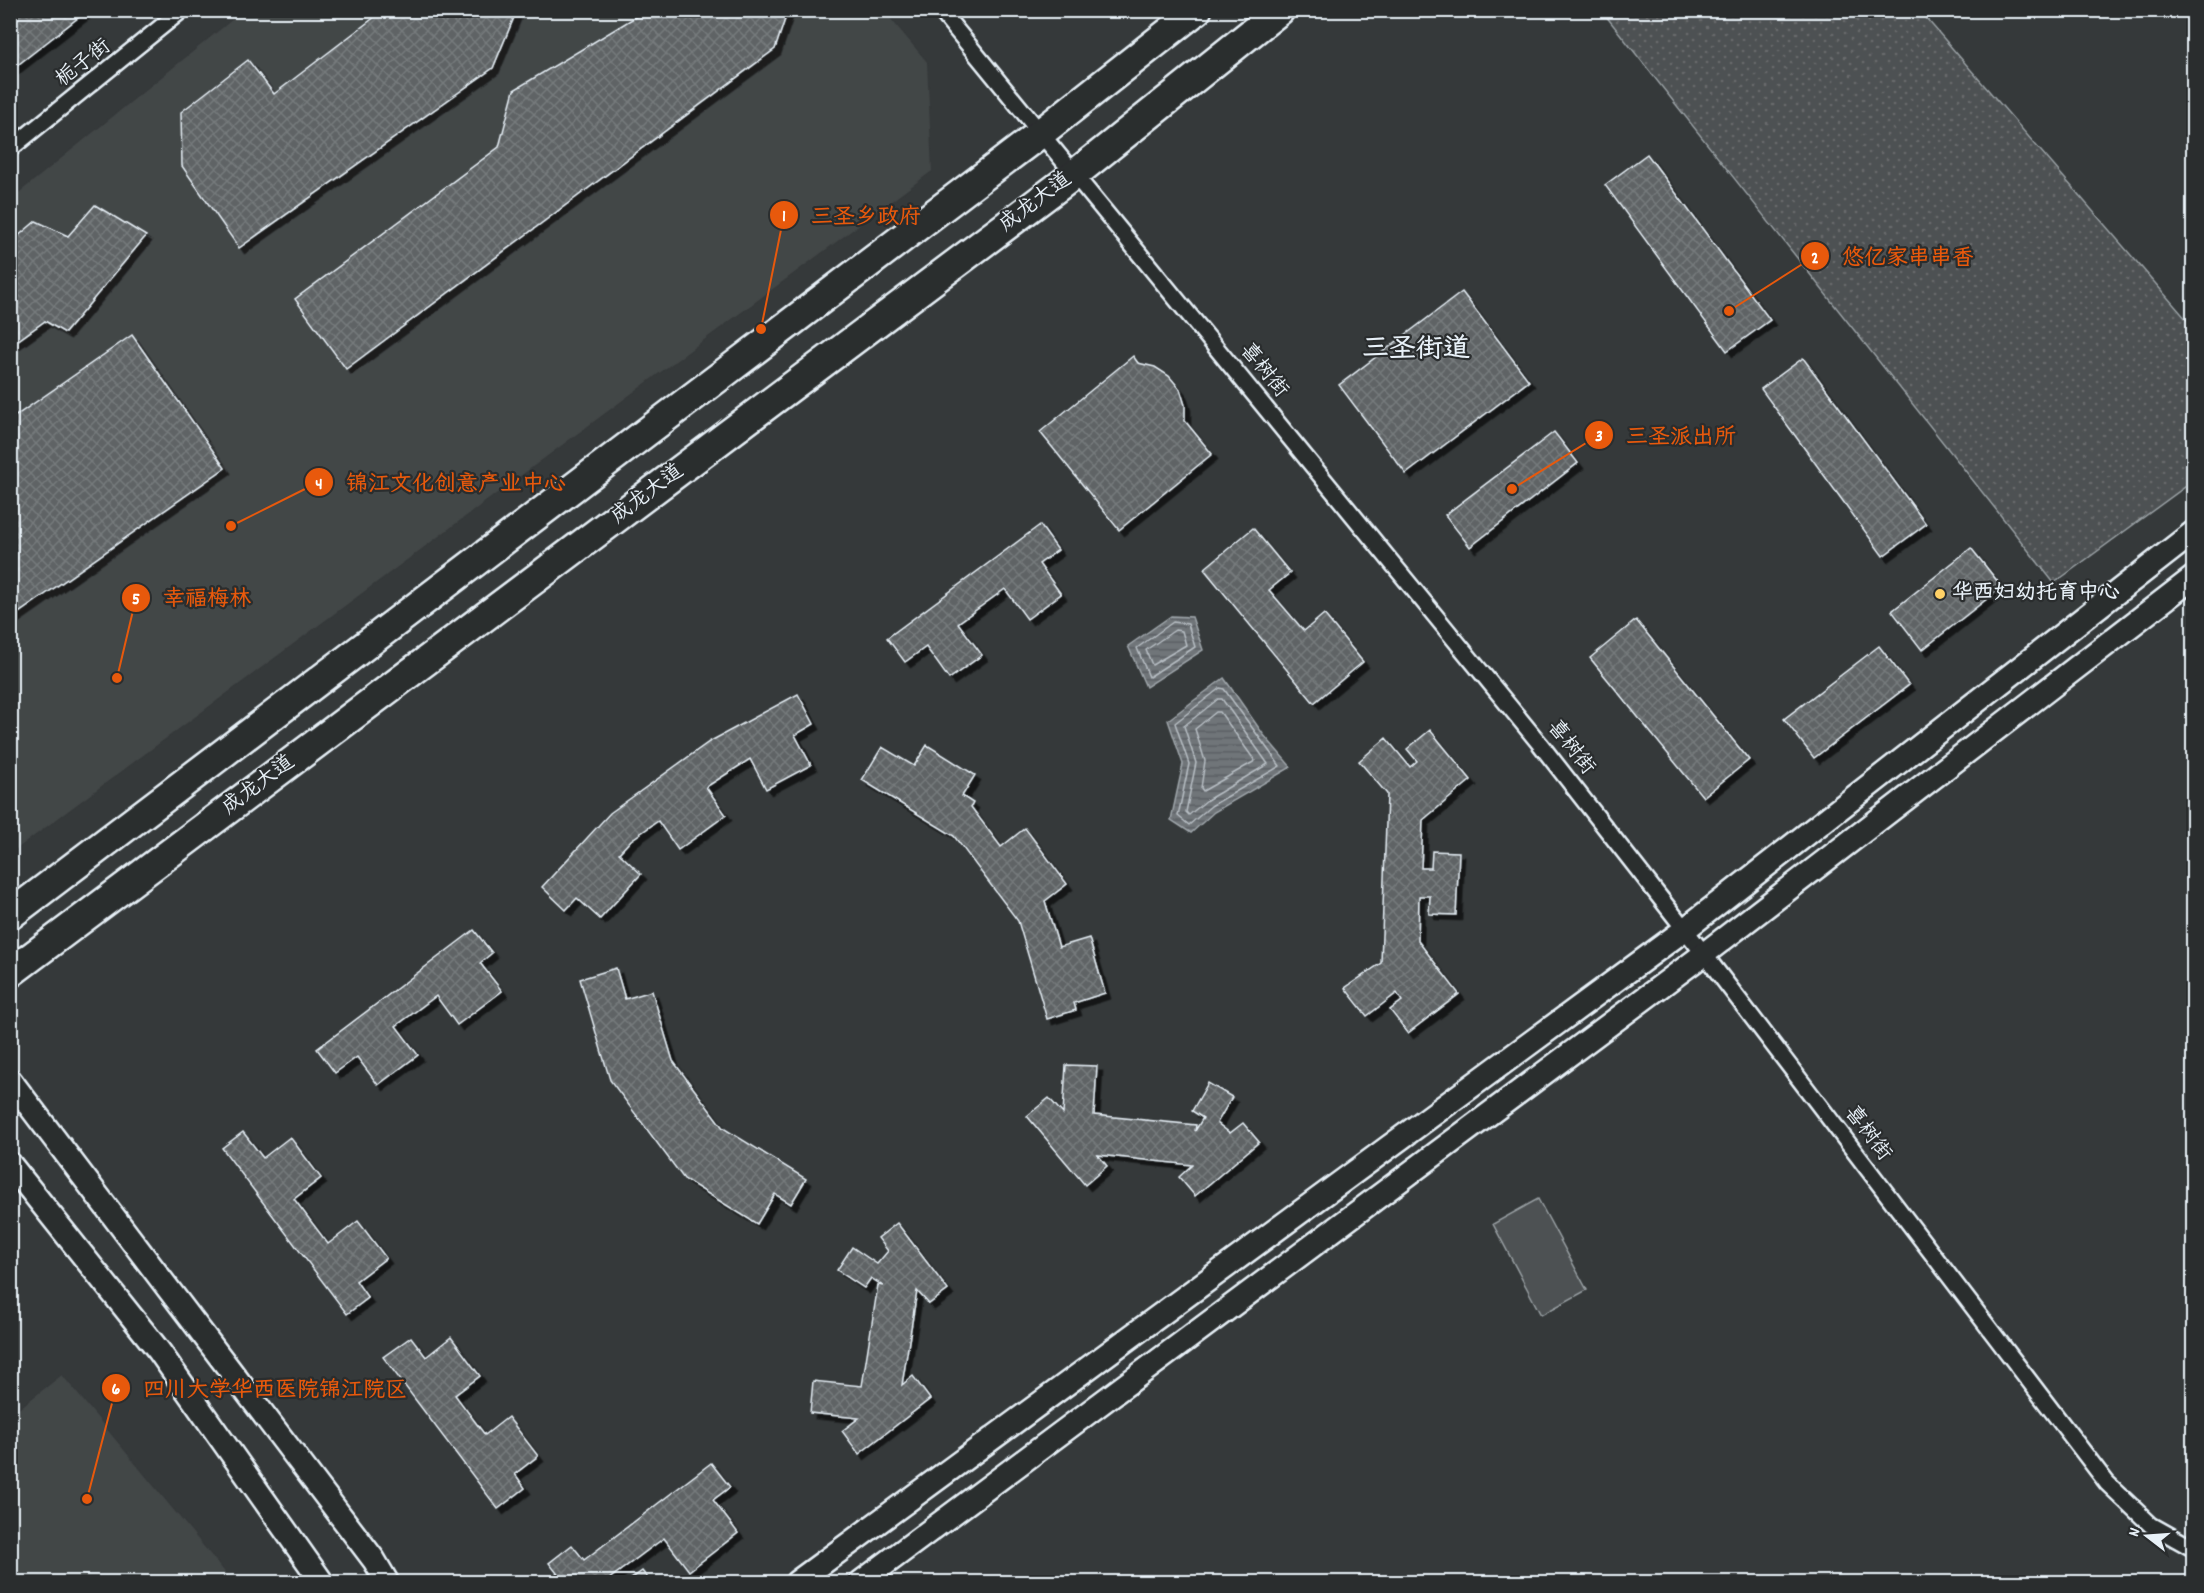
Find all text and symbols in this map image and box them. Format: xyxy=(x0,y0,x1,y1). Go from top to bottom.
street label: 栀子街 xyxy=(50,33,118,95)
street label: 成龙大道 xyxy=(993,166,1079,240)
callout: 三圣乡政府 xyxy=(769,195,933,235)
text: 三圣乡政府 xyxy=(811,203,921,234)
text: 1 xyxy=(782,205,786,230)
callout: 悠亿家串串香 xyxy=(1800,236,1986,276)
text: 悠亿家串串香 xyxy=(1842,244,1974,275)
text: 2 xyxy=(1811,247,1819,272)
district label: 三圣街道 xyxy=(1362,331,1470,370)
street label: 喜树街 xyxy=(1232,337,1294,405)
callout: 三圣派出所 xyxy=(1584,415,1748,455)
text: 三圣派出所 xyxy=(1626,423,1736,454)
text: 3 xyxy=(1595,425,1603,450)
street label: 成龙大道 xyxy=(605,458,691,532)
callout: 锦江文化创意产业中心 xyxy=(304,462,578,502)
text: 锦江文化创意产业中心 xyxy=(346,470,566,501)
text: 4 xyxy=(315,473,323,498)
callout: 幸福梅林 xyxy=(121,578,263,618)
place label: 华西妇幼托育中心 xyxy=(1952,579,2120,609)
text: 幸福梅林 xyxy=(163,585,251,616)
marker: 华西妇幼托育中心 xyxy=(1933,587,1947,601)
text: 5 xyxy=(132,588,140,613)
street label: 喜树街 xyxy=(1539,714,1601,782)
street label: 成龙大道 xyxy=(216,749,302,823)
street label: 喜树街 xyxy=(1836,1100,1898,1168)
callout: 四川大学华西医院锦江院区 xyxy=(101,1368,419,1408)
text: 四川大学华西医院锦江院区 xyxy=(143,1376,407,1407)
text: 6 xyxy=(112,1378,121,1403)
north arrow xyxy=(2117,1506,2177,1566)
text: N xyxy=(2123,1525,2147,1539)

